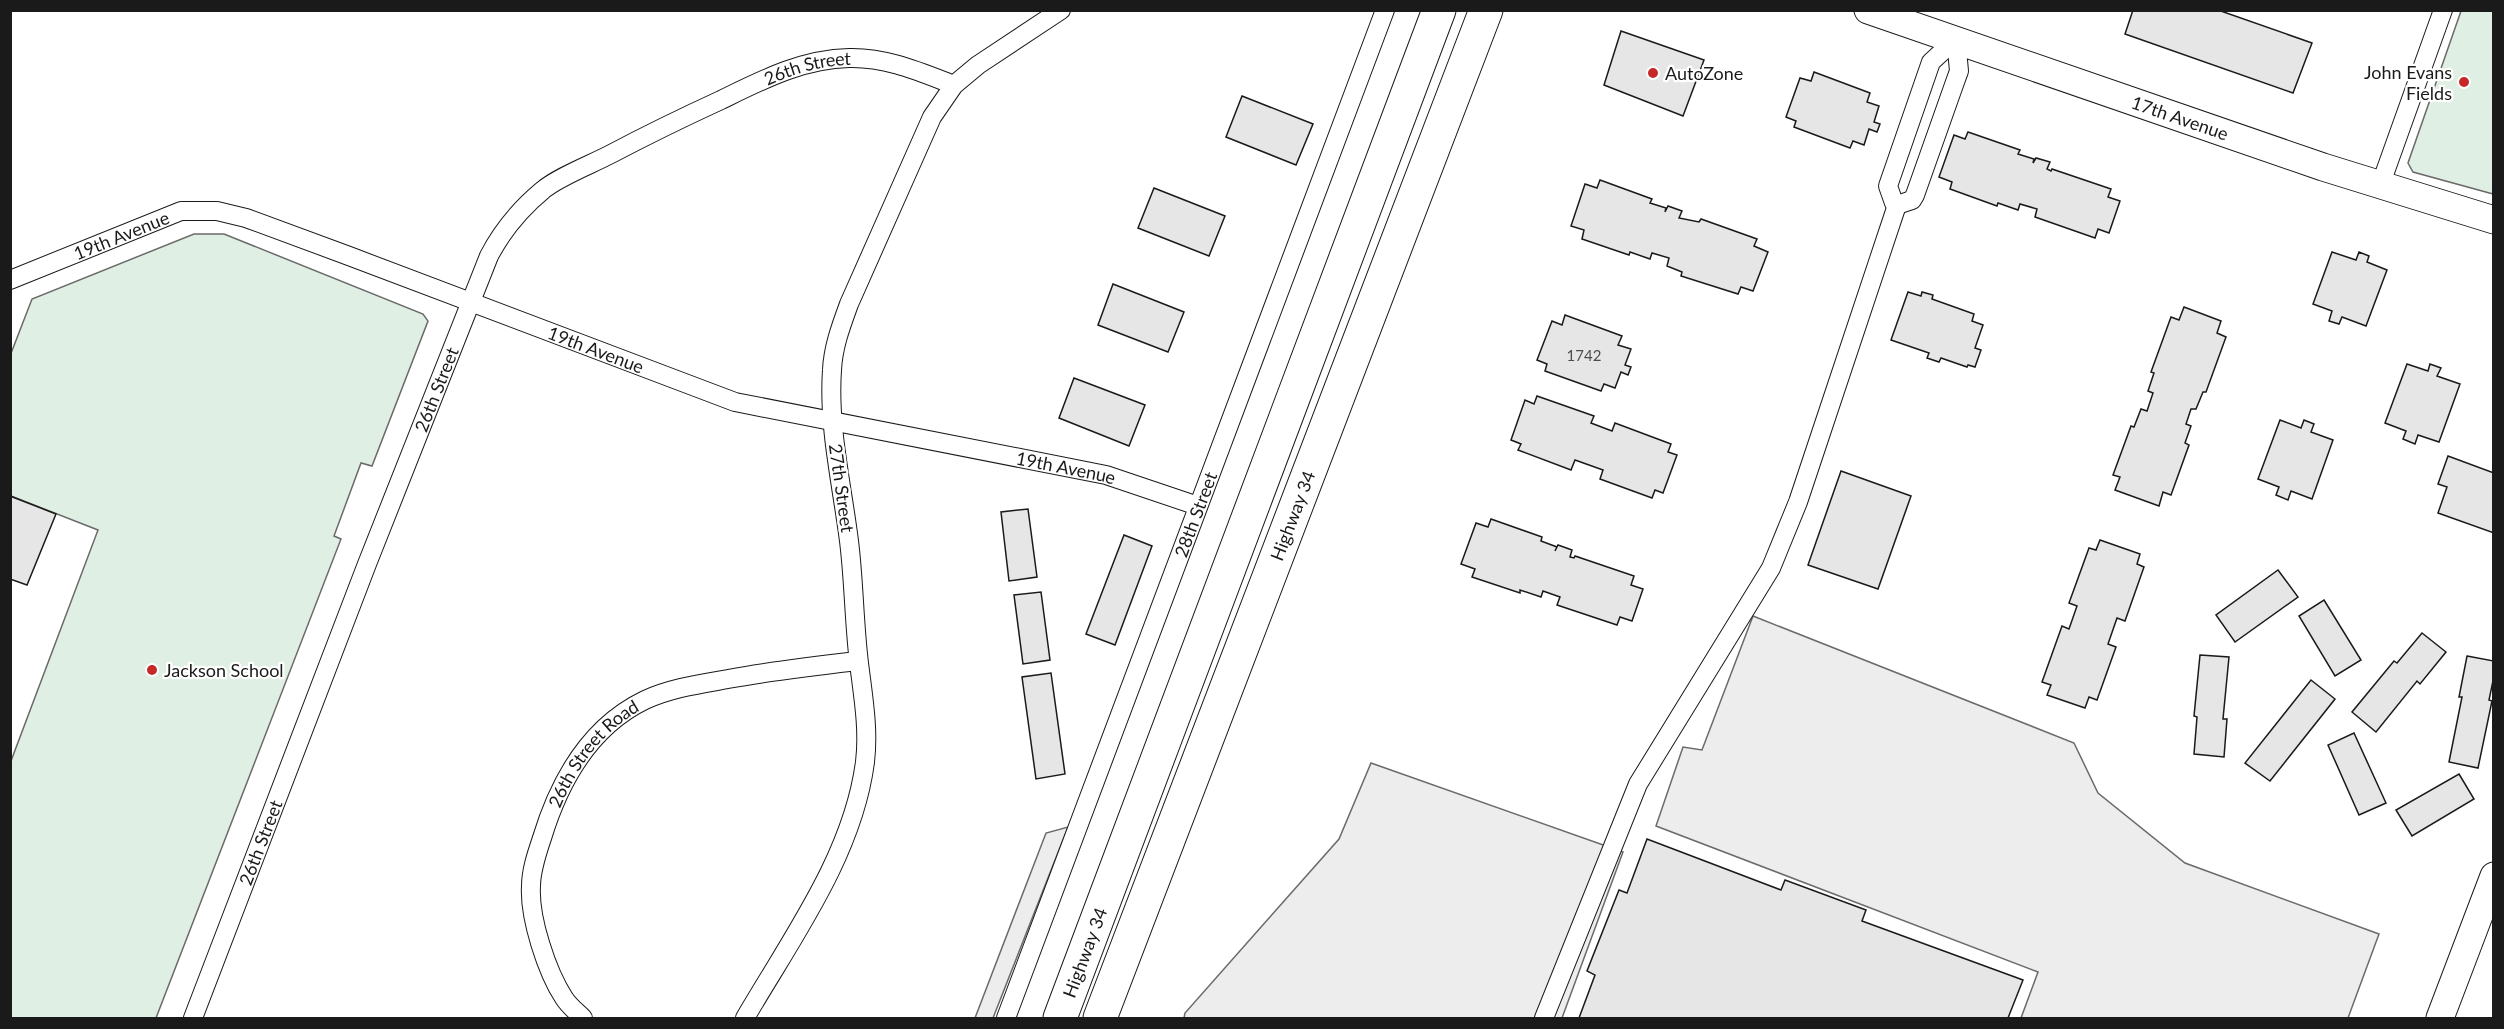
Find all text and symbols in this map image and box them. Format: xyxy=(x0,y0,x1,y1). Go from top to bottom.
street label: 26th Street xyxy=(760,47,852,89)
place label: John Evans Fields xyxy=(2364,61,2452,104)
place label: AutoZone xyxy=(1665,62,1743,84)
marker: AutoZone xyxy=(1646,66,1660,80)
marker: John Evans Fields xyxy=(2457,75,2471,89)
street label: 17th Avenue xyxy=(2129,91,2231,145)
street label: 19th Avenue xyxy=(70,206,172,264)
street label: 19th Avenue xyxy=(545,321,647,378)
street label: 26th Street xyxy=(409,343,463,435)
house number: 1742 xyxy=(1567,346,1601,364)
street label: 27th Street xyxy=(825,442,859,534)
street label: 19th Avenue xyxy=(1014,447,1119,489)
street label: 28th Street xyxy=(1169,468,1222,560)
street label: Highway 34 xyxy=(1265,468,1320,564)
place label: Jackson School xyxy=(164,659,284,681)
marker: Jackson School xyxy=(145,663,159,677)
street label: 26th Street Road xyxy=(543,695,642,811)
street label: 26th Street xyxy=(234,796,287,888)
street label: Highway 34 xyxy=(1058,904,1112,1001)

